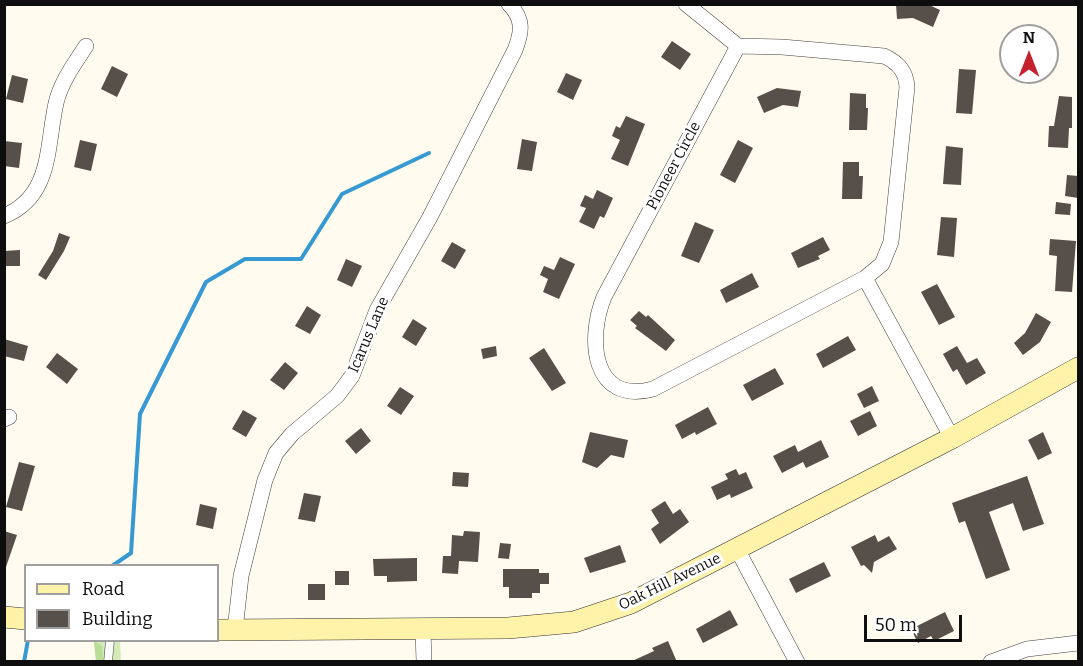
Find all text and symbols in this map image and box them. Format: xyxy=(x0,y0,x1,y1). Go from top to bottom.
north arrow xyxy=(999,24,1059,84)
text: N xyxy=(1023,28,1035,47)
street label: Pioneer Circle xyxy=(643,119,705,213)
street label: Icarus Lane xyxy=(345,294,393,376)
street label: Oak Hill Avenue xyxy=(616,550,724,614)
legend xyxy=(24,564,219,642)
text: Road xyxy=(82,578,124,600)
scale bar xyxy=(867,603,964,641)
text: Building xyxy=(82,608,153,630)
text: 50 m xyxy=(875,614,917,636)

